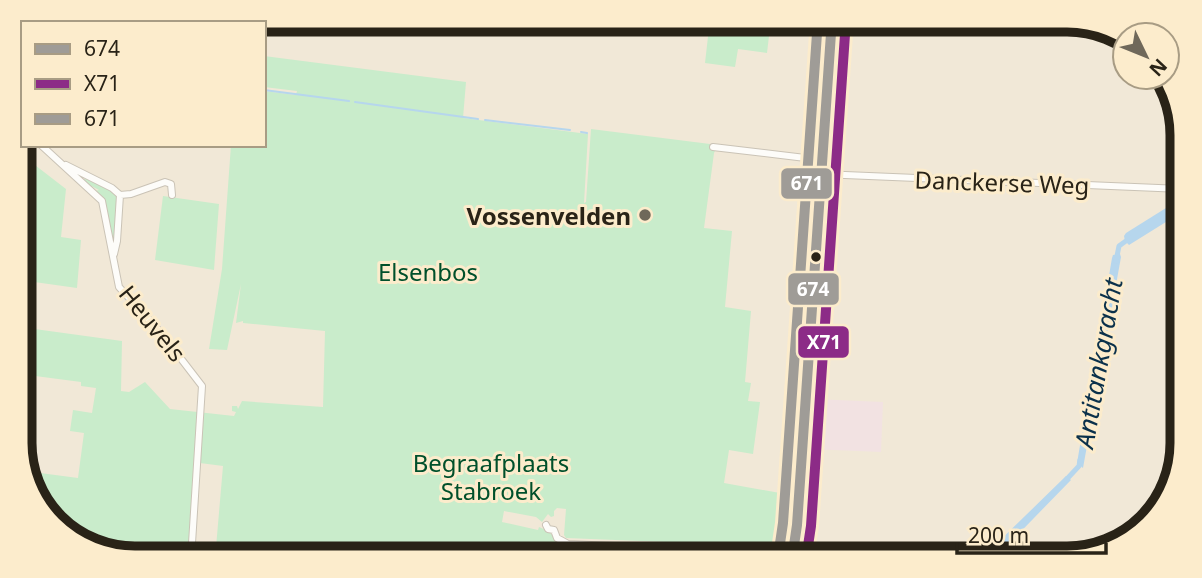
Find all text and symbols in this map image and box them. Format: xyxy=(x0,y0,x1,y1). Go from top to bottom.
legend xyxy=(21,21,266,147)
north arrow xyxy=(1111,21,1181,91)
text: 674 xyxy=(84,34,120,62)
text: N xyxy=(1144,53,1173,82)
text: X71 xyxy=(84,69,120,97)
text: 671 xyxy=(84,104,120,132)
street label: Danckerse Weg xyxy=(914,162,1090,202)
line badge: 671 xyxy=(780,167,833,200)
text: 671 xyxy=(791,170,823,196)
place label: Vossenvelden xyxy=(467,199,631,232)
marker: Vossenvelden xyxy=(637,207,653,223)
unlabelled marker xyxy=(809,250,823,264)
park label: Elsenbos xyxy=(378,255,478,288)
line badge: 674 xyxy=(787,272,840,306)
water label: Antitankgracht xyxy=(1065,274,1131,453)
text: 674 xyxy=(797,276,829,302)
street label: Heuvels xyxy=(112,278,194,368)
line badge: X71 xyxy=(797,325,850,359)
text: X71 xyxy=(807,329,841,355)
park label: Begraafplaats Stabroek xyxy=(413,446,569,507)
scale bar xyxy=(957,512,1106,556)
text: 200 m xyxy=(968,521,1029,549)

